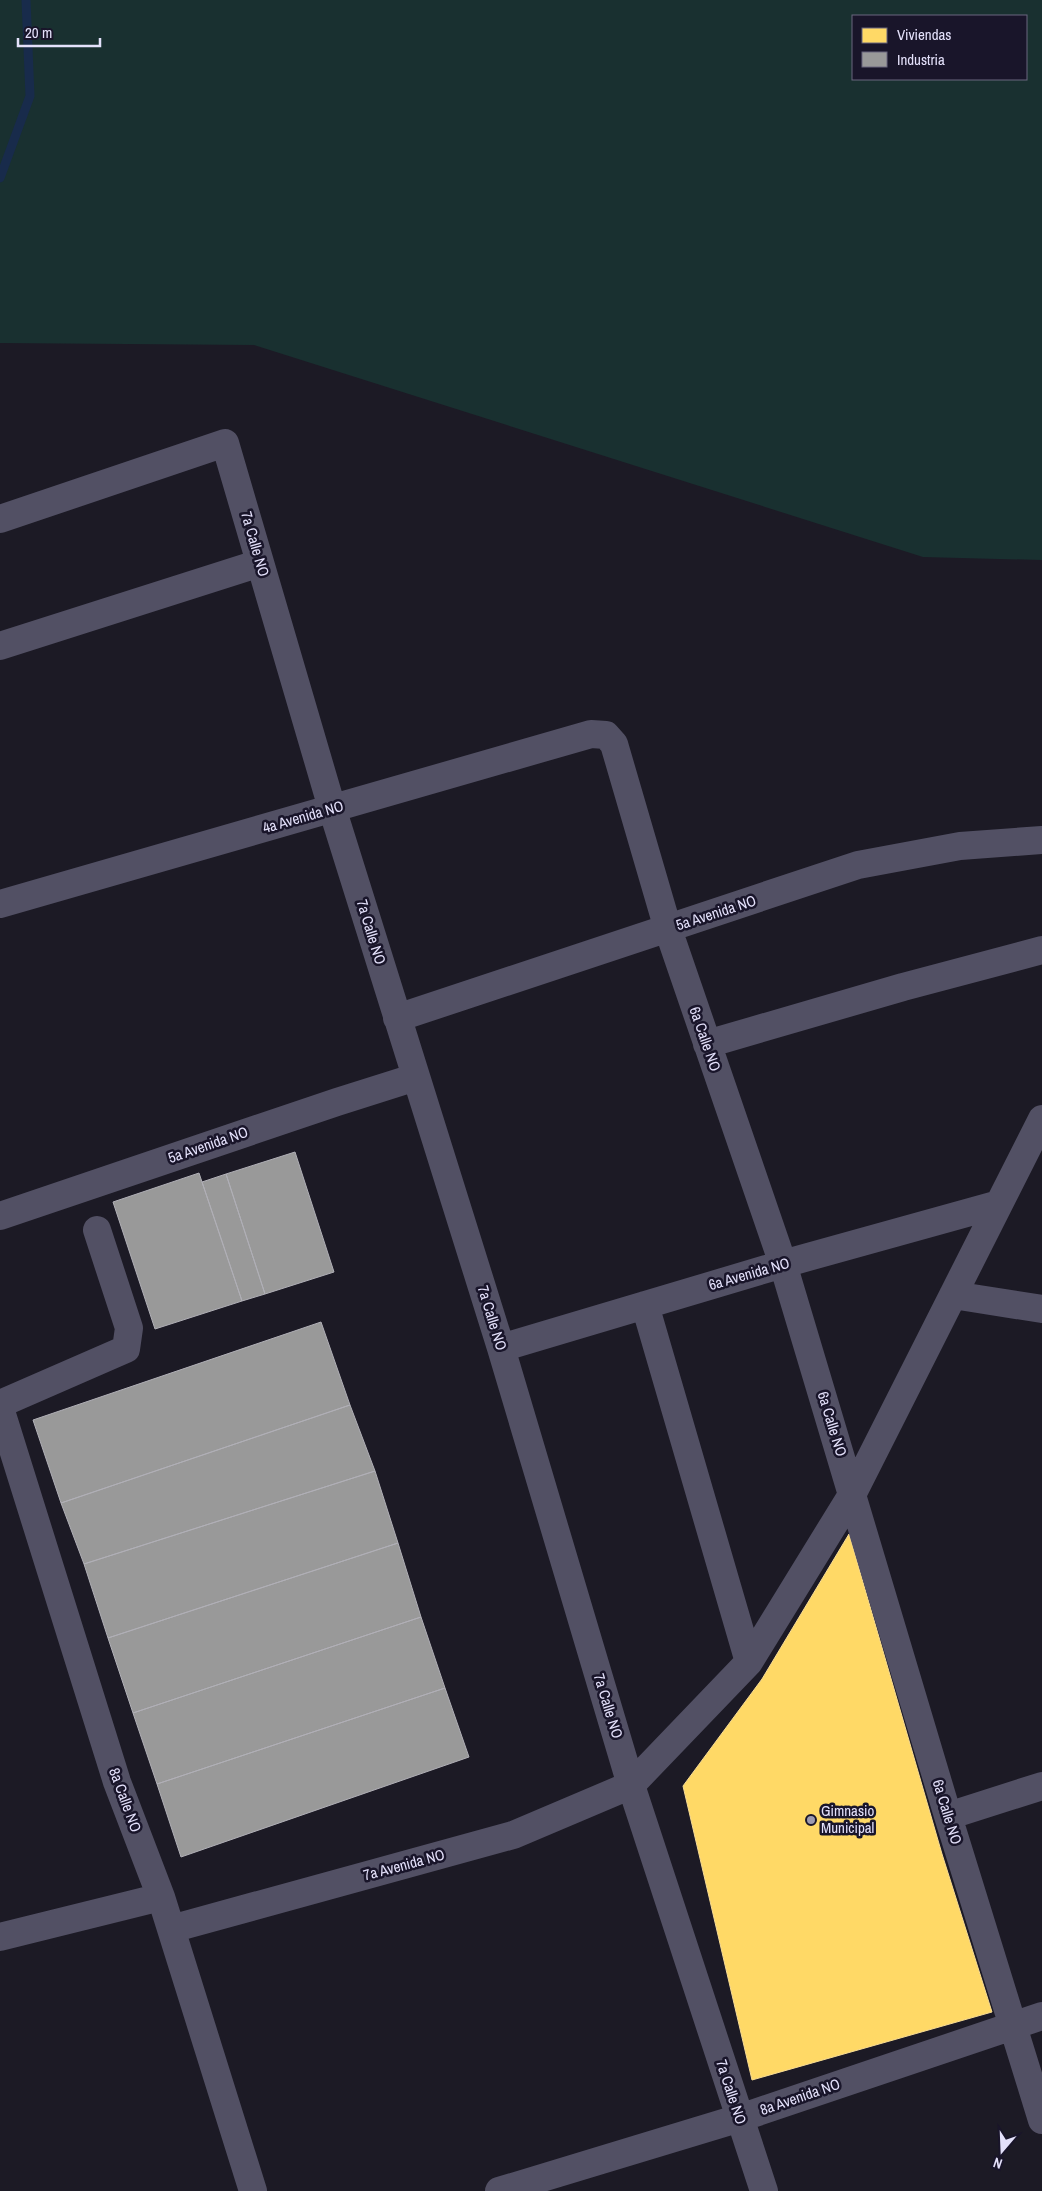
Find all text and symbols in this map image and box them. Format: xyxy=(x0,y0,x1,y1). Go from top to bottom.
scale bar xyxy=(18,15,100,47)
legend xyxy=(852,15,1027,80)
text: 20 m xyxy=(25,22,52,43)
text: Viviendas xyxy=(897,24,952,45)
text: Industria xyxy=(897,49,945,70)
street label: 7a Calle NO xyxy=(236,509,275,579)
street label: 4a Avenida NO xyxy=(260,795,346,838)
street label: 5a Avenida NO xyxy=(673,890,759,935)
street label: 7a Calle NO xyxy=(352,897,391,967)
street label: 6a Calle NO xyxy=(685,1004,726,1074)
street label: 5a Avenida NO xyxy=(165,1121,251,1168)
street label: 6a Avenida NO xyxy=(706,1252,792,1295)
street label: 7a Calle NO xyxy=(473,1283,512,1353)
street label: 6a Calle NO xyxy=(813,1389,852,1459)
street label: 7a Calle NO xyxy=(589,1671,628,1741)
street label: 8a Calle NO xyxy=(104,1765,147,1835)
street label: 6a Calle NO xyxy=(928,1777,967,1847)
place label: Gimnasio Municipal xyxy=(821,1800,874,1838)
marker: Gimnasio Municipal xyxy=(805,1814,817,1826)
street label: 7a Avenida NO xyxy=(361,1844,447,1885)
street label: 7a Calle NO xyxy=(711,2057,752,2127)
street label: 8a Avenida NO xyxy=(757,2073,843,2120)
north arrow xyxy=(977,2126,1027,2176)
text: N xyxy=(991,2153,1005,2173)

